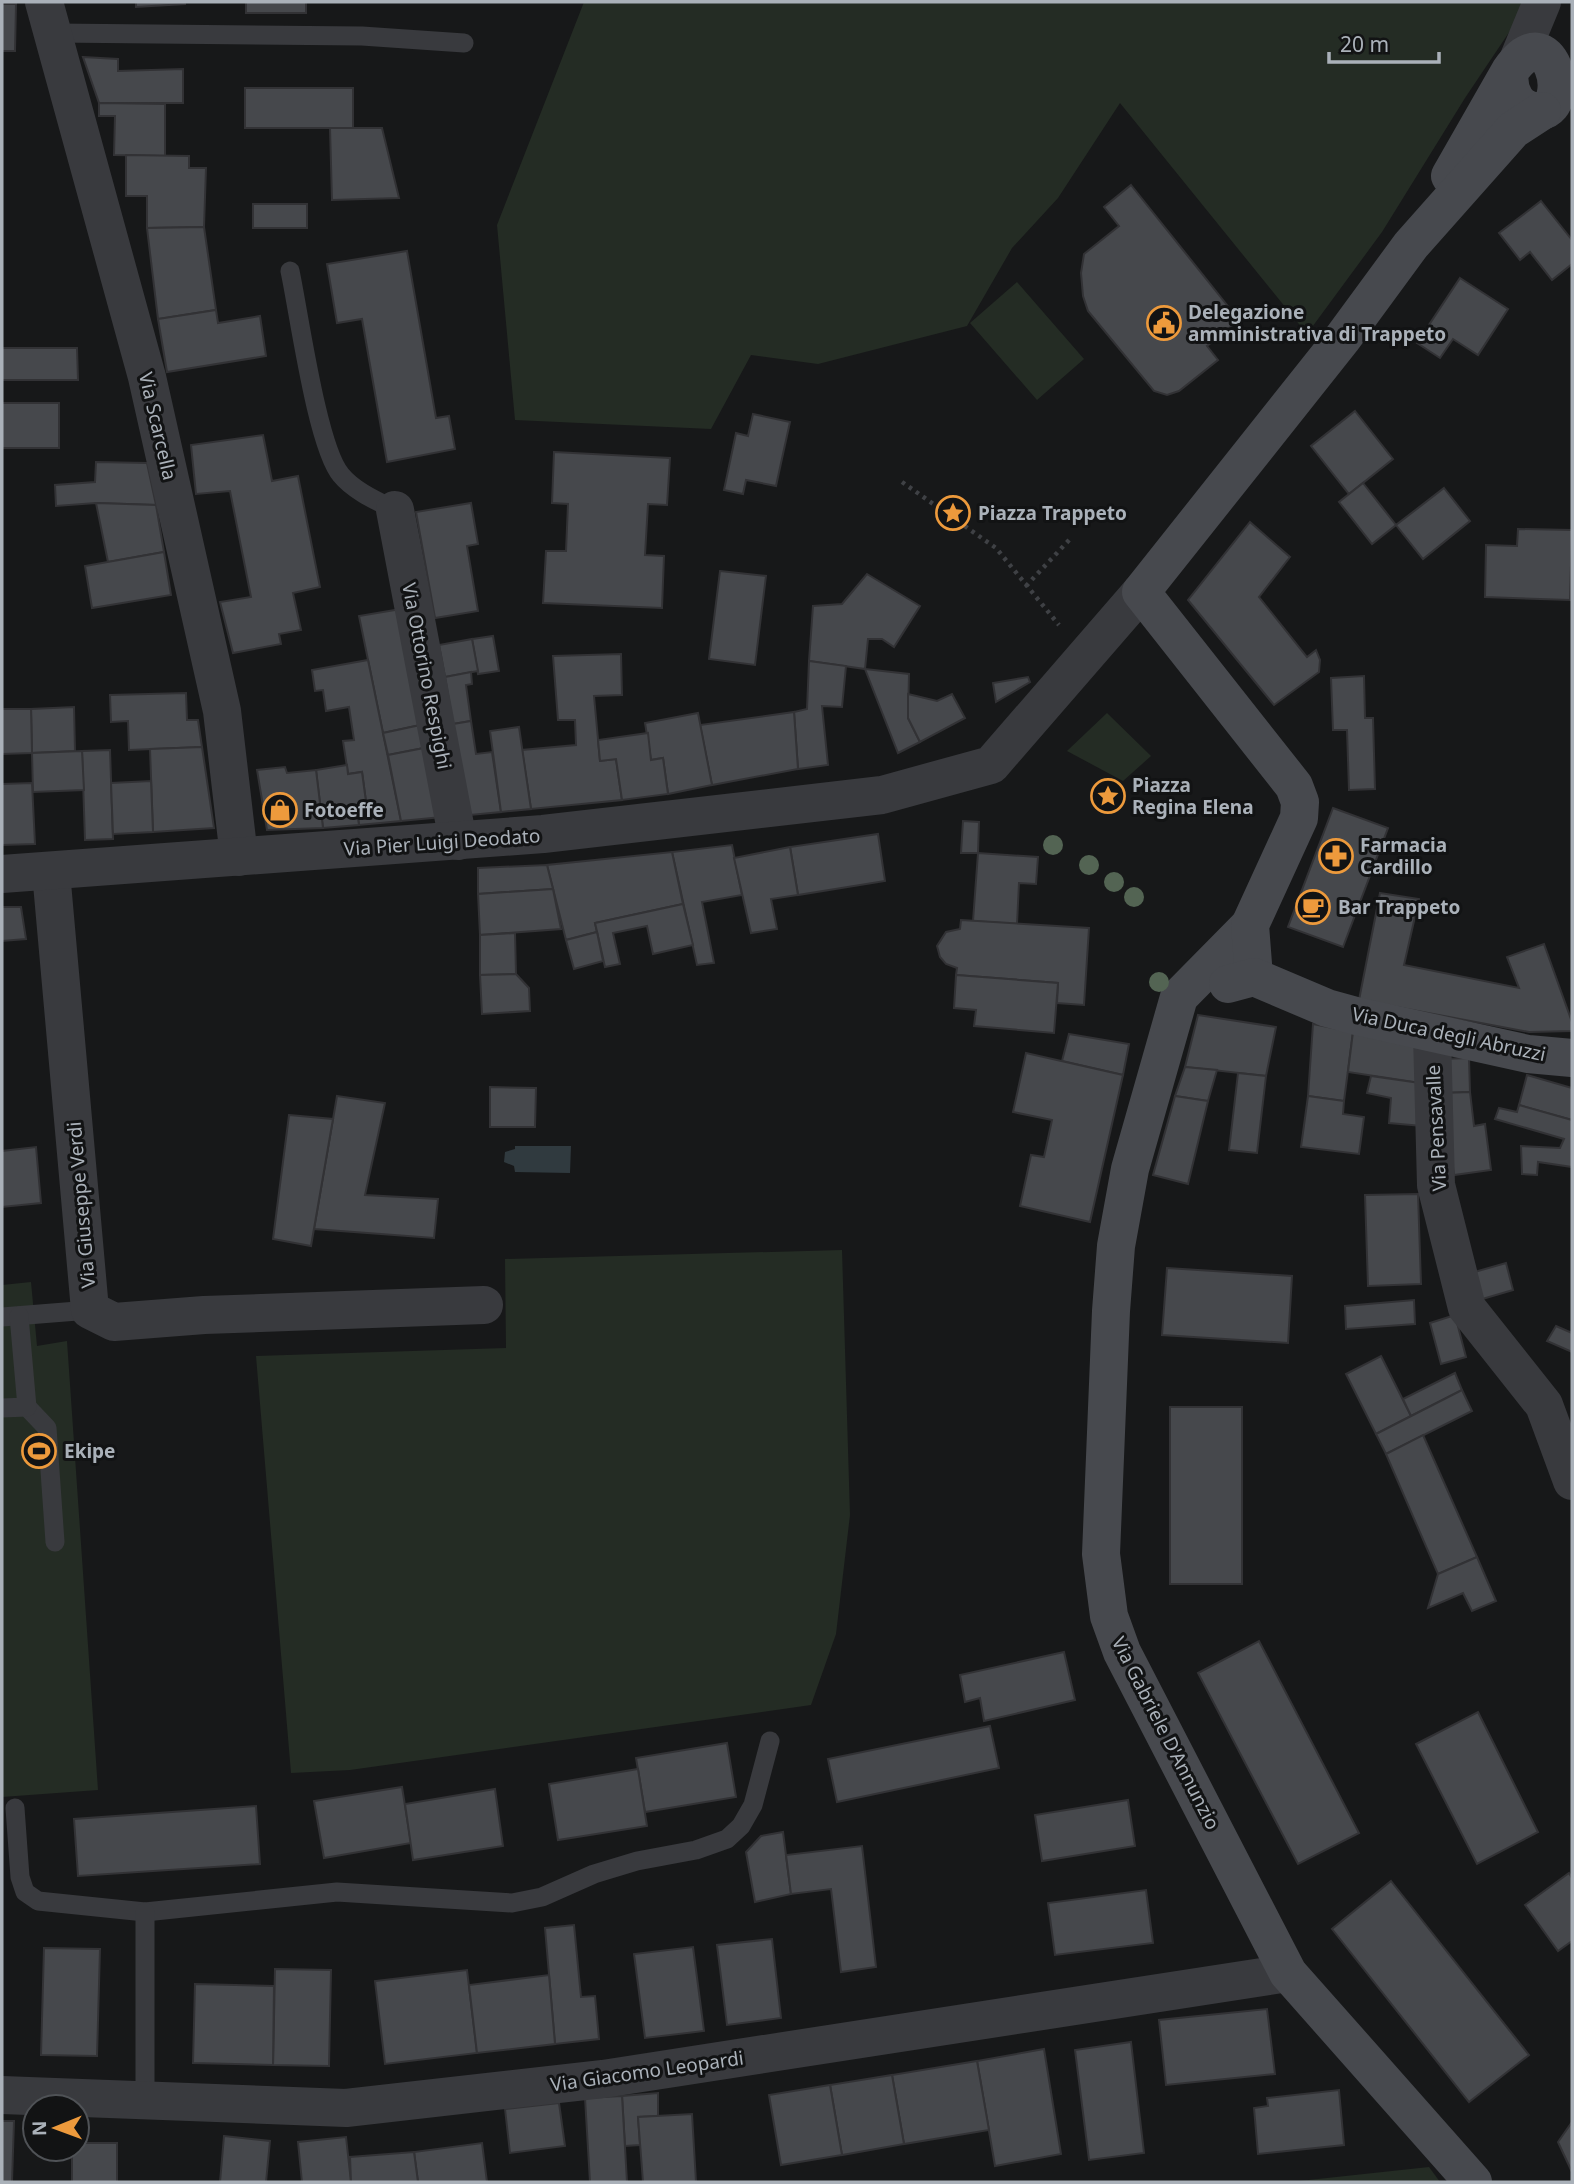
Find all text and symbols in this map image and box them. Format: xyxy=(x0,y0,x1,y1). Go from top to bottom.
scale bar xyxy=(1329,21,1439,65)
text: 20 m xyxy=(1340,30,1389,58)
place label: Delegazione amministrativa di Trappeto xyxy=(1188,299,1446,347)
public building icon: Delegazione amministrativa di Trappeto xyxy=(1145,304,1183,342)
street label: Via Scarcella xyxy=(133,370,183,482)
place icon: Piazza Trappeto xyxy=(934,494,972,532)
place label: Piazza Trappeto xyxy=(978,500,1127,526)
street label: Via Ottorino Respighi xyxy=(396,581,458,771)
place label: Piazza Regina Elena xyxy=(1132,772,1254,820)
place icon: Piazza Regina Elena xyxy=(1089,777,1127,815)
shop icon: Fotoeffe xyxy=(261,791,299,829)
place label: Fotoeffe xyxy=(304,797,384,823)
street label: Via Pier Luigi Deodato xyxy=(343,822,541,862)
place label: Farmacia Cardillo xyxy=(1360,832,1447,880)
pharmacy icon: Farmacia Cardillo xyxy=(1317,837,1355,875)
cafe icon: Bar Trappeto xyxy=(1294,888,1332,926)
place label: Bar Trappeto xyxy=(1338,894,1460,920)
street label: Via Duca degli Abruzzi xyxy=(1350,1001,1548,1067)
street label: Via Pensavalle xyxy=(1420,1064,1452,1192)
street label: Via Giuseppe Verdi xyxy=(61,1121,101,1289)
sports icon: Ekipe xyxy=(20,1432,58,1470)
place label: Ekipe xyxy=(64,1438,115,1464)
street label: Via Gabriele D'Annunzio xyxy=(1106,1632,1226,1834)
street label: Via Giacomo Leopardi xyxy=(549,2045,745,2097)
north arrow xyxy=(21,2093,91,2163)
text: N xyxy=(26,2120,52,2136)

